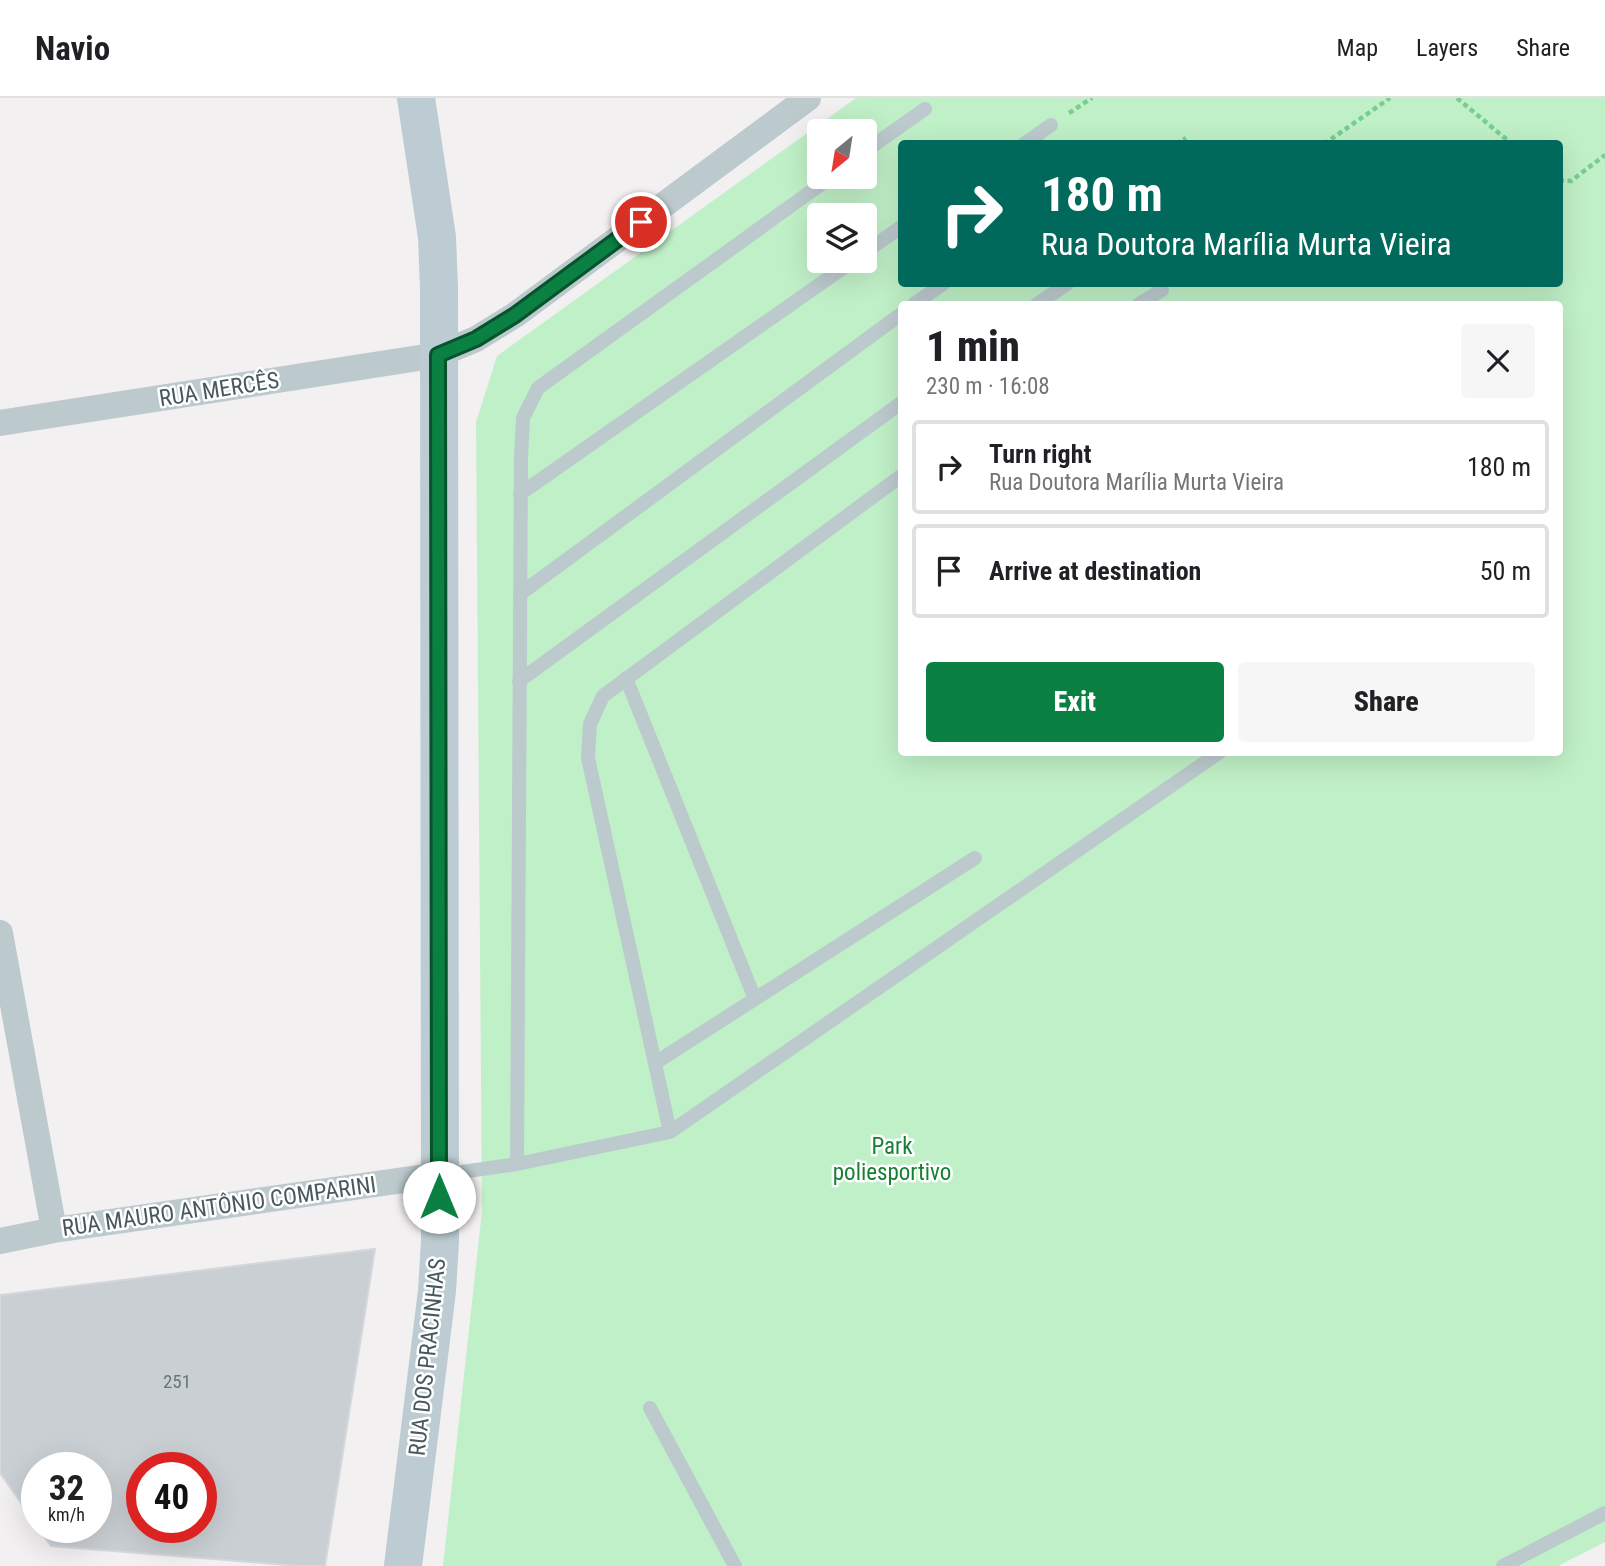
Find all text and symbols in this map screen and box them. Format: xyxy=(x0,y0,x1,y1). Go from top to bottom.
text: Navio xyxy=(35,29,110,68)
text: Map xyxy=(1337,34,1378,62)
text: Layers xyxy=(1416,34,1478,62)
text: Share xyxy=(1516,34,1570,62)
north arrow xyxy=(807,119,877,189)
map controls xyxy=(807,119,877,273)
text: 180 m xyxy=(1041,166,1163,223)
icon: right xyxy=(926,168,1017,259)
pin xyxy=(611,192,671,252)
icon: arrive xyxy=(622,203,660,241)
button: layers xyxy=(807,203,877,273)
text: Rua Doutora Marília Murta Vieira xyxy=(1041,225,1451,263)
text: 1 min xyxy=(926,322,1020,371)
button: close xyxy=(1461,324,1535,398)
street label: RUA MERCÊS xyxy=(157,366,281,412)
text: 230 m · 16:08 xyxy=(926,373,1050,400)
text: Turn right xyxy=(989,439,1091,469)
icon: right xyxy=(930,448,968,486)
text: 180 m xyxy=(1467,452,1531,482)
text: Rua Doutora Marília Murta Vieira xyxy=(989,469,1284,496)
icon: arrive xyxy=(930,552,968,590)
text: Arrive at destination xyxy=(989,556,1201,586)
text: 50 m xyxy=(1480,556,1531,586)
button: Exit xyxy=(926,662,1224,742)
button: Share xyxy=(1238,662,1535,742)
park label: Park poliesportivo xyxy=(833,1133,951,1186)
position arrow xyxy=(402,1160,476,1234)
street label: RUA MAURO ANTÔNIO COMPARINI xyxy=(60,1170,378,1242)
street label: RUA DOS PRACINHAS xyxy=(404,1257,451,1457)
house number: 251 xyxy=(163,1370,191,1393)
speed limit sign: 40 xyxy=(126,1452,217,1543)
text: 32 xyxy=(49,1468,84,1509)
text: km/h xyxy=(48,1504,85,1525)

